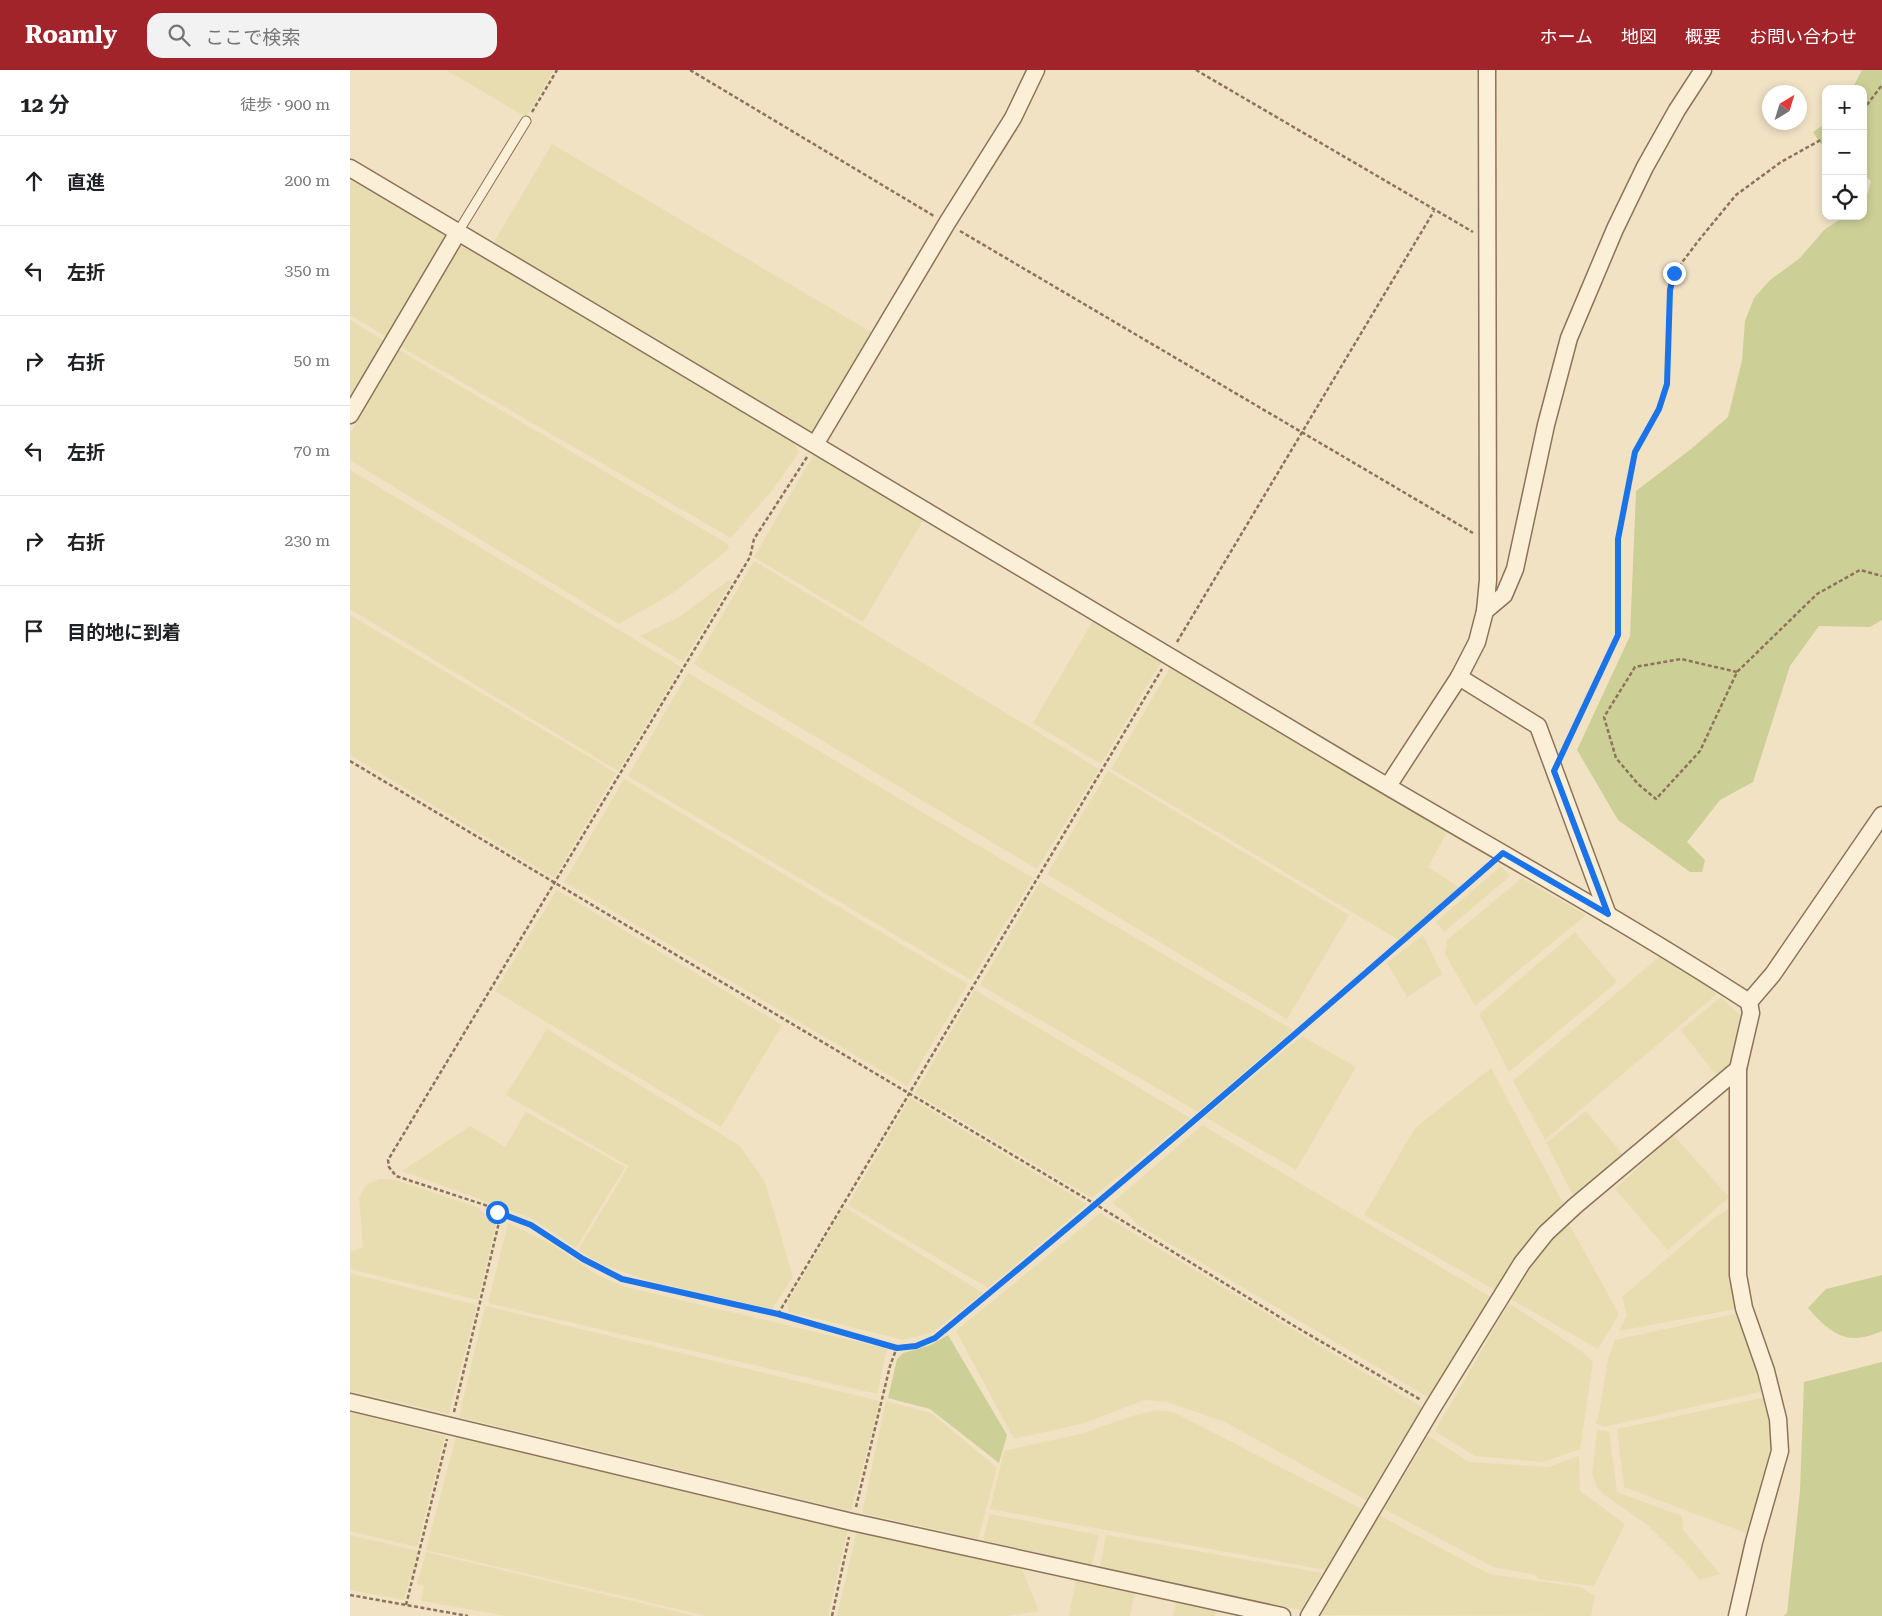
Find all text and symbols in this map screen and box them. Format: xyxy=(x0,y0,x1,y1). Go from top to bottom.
search box xyxy=(147,13,497,58)
text: Roamly xyxy=(25,21,117,49)
icon: search xyxy=(165,21,193,49)
text: ここで検索 xyxy=(205,26,300,49)
text: ホーム xyxy=(1540,26,1593,47)
text: 地図 xyxy=(1621,26,1657,47)
text: 概要 xyxy=(1685,26,1721,47)
text: お問い合わせ xyxy=(1749,26,1857,47)
north arrow xyxy=(1762,85,1807,130)
map controls xyxy=(1822,85,1867,220)
button: + xyxy=(1822,85,1867,130)
text: 12 分 xyxy=(20,93,70,117)
text: 徒歩 · 900 m xyxy=(240,95,330,114)
button: − xyxy=(1822,130,1867,175)
icon: ahead xyxy=(20,167,48,195)
text: 直進 xyxy=(67,171,105,194)
text: 200 m xyxy=(284,171,330,190)
button: locate xyxy=(1822,175,1867,220)
icon: left xyxy=(20,257,48,285)
text: 左折 xyxy=(67,261,105,284)
text: 350 m xyxy=(284,261,330,280)
route end xyxy=(1663,262,1686,285)
icon: right xyxy=(20,347,48,375)
text: 右折 xyxy=(67,351,105,374)
text: 50 m xyxy=(293,351,330,370)
icon: left xyxy=(20,437,48,465)
text: 左折 xyxy=(67,441,105,464)
text: 70 m xyxy=(293,441,330,460)
icon: right xyxy=(20,527,48,555)
text: 右折 xyxy=(67,531,105,554)
text: 230 m xyxy=(284,531,330,550)
icon: arrive xyxy=(20,617,48,645)
text: 目的地に到着 xyxy=(67,621,181,644)
route start xyxy=(486,1201,509,1224)

